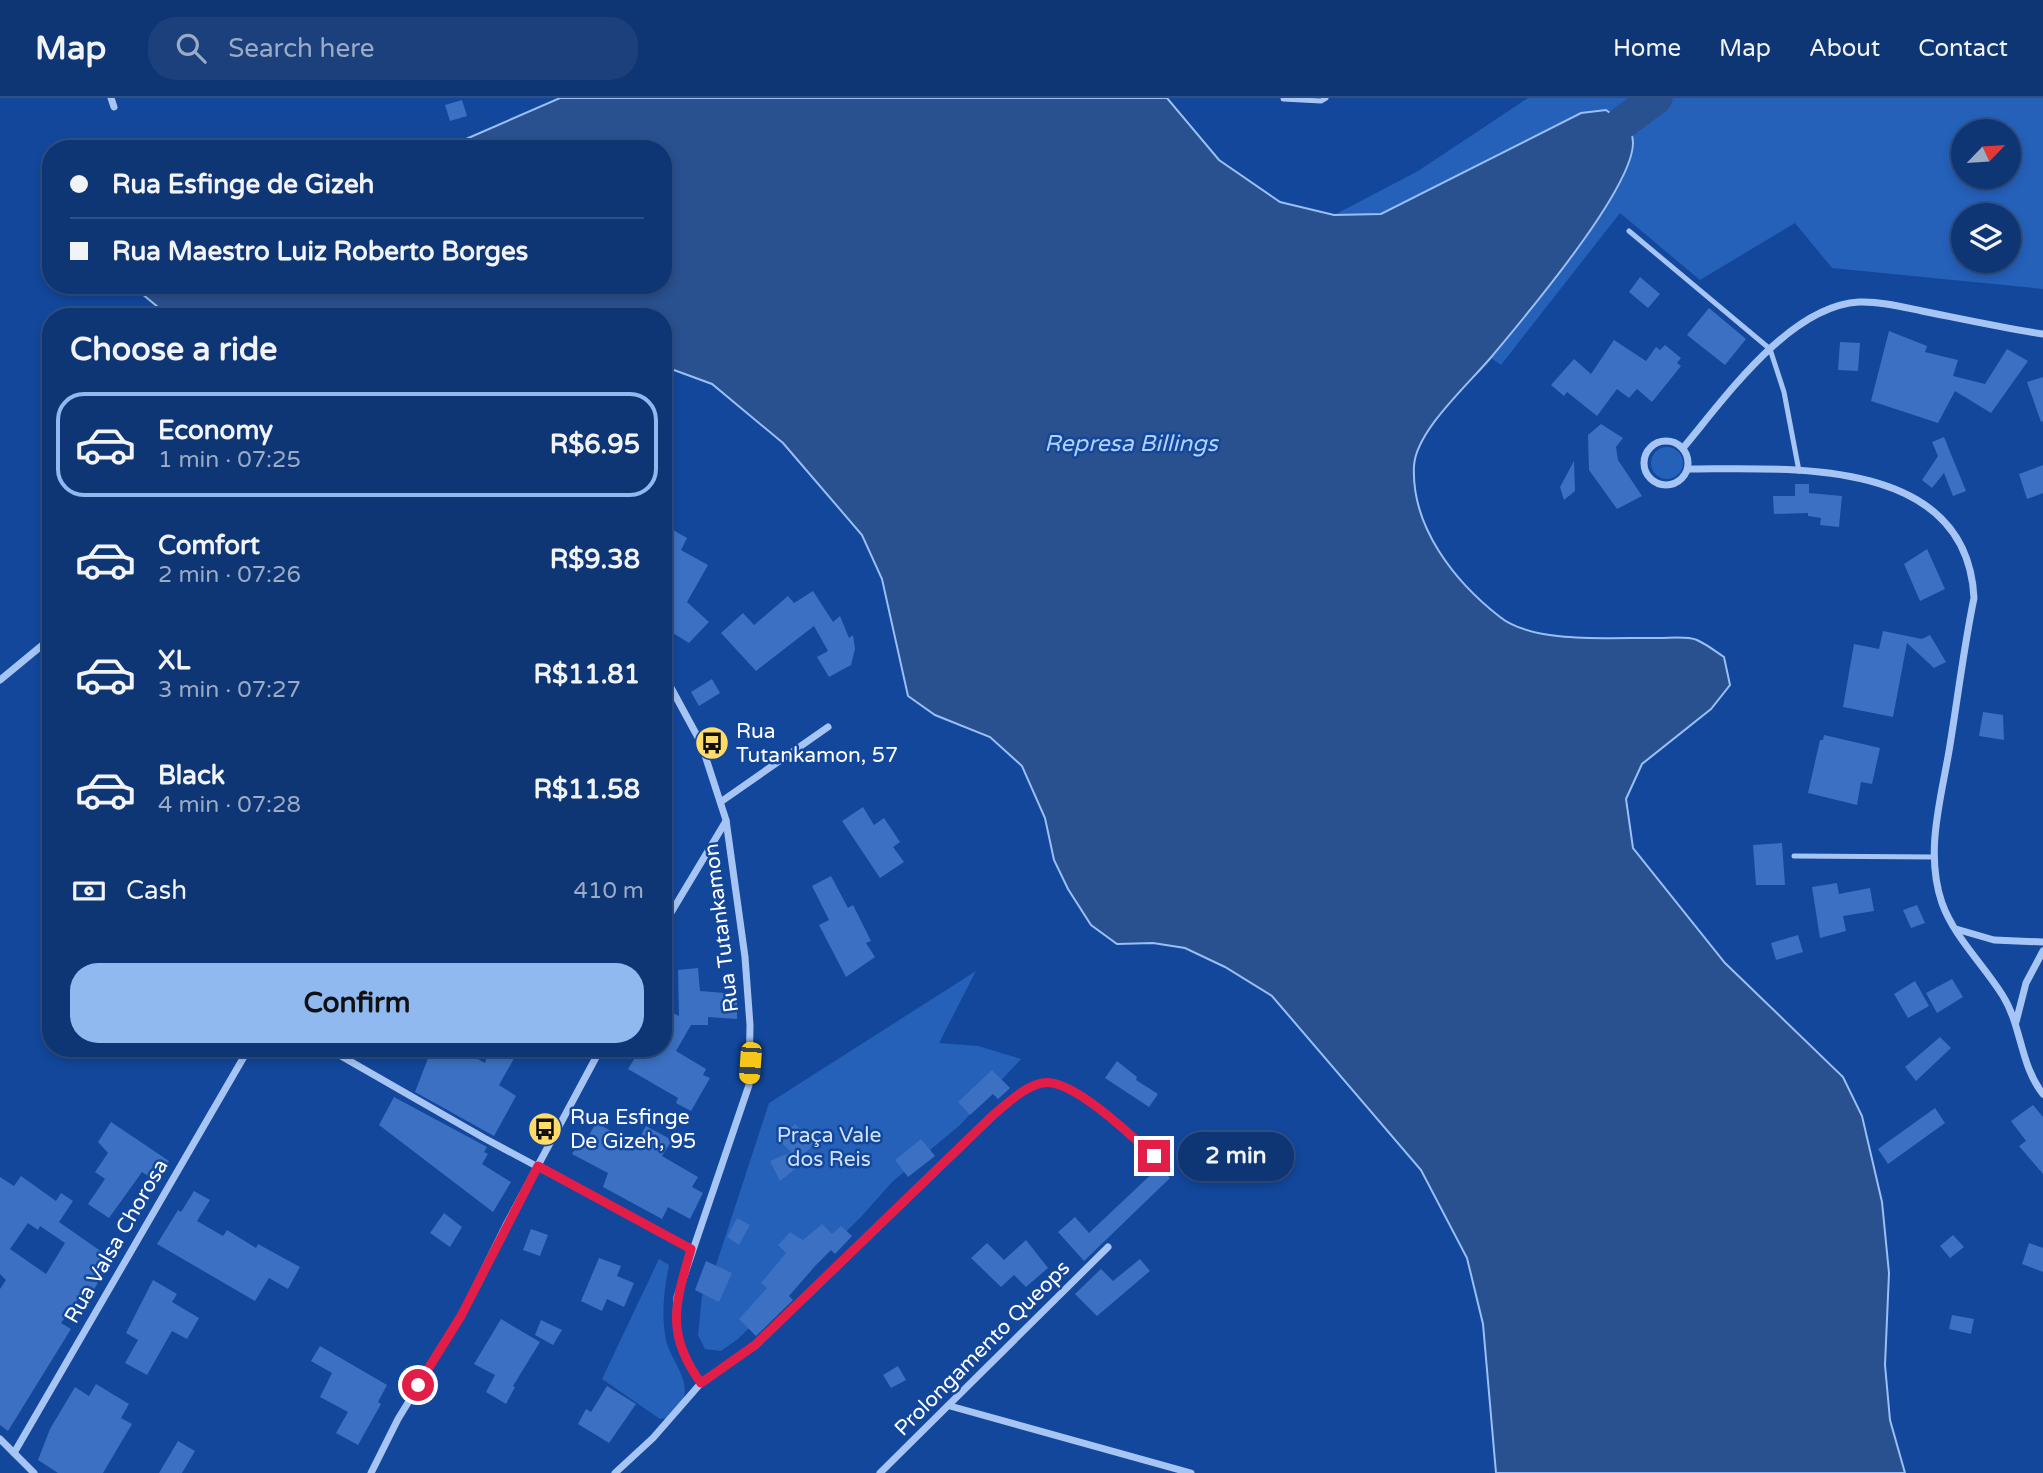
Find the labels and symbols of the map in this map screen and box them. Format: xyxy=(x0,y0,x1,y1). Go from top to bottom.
north arrow xyxy=(1951,119,2021,189)
water label: Represa Billings xyxy=(1044,430,1220,458)
place label: Rua Tutankamon, 57 xyxy=(736,719,898,768)
bus stop icon: Rua Tutankamon, 57 xyxy=(693,724,731,762)
street label: Rua Tutankamon xyxy=(699,842,744,1014)
car xyxy=(739,1041,762,1085)
place label: Rua Esfinge De Gizeh, 95 xyxy=(570,1105,696,1154)
bus stop icon: Rua Esfinge De Gizeh, 95 xyxy=(526,1110,564,1148)
park label: Praça Vale dos Reis xyxy=(777,1123,881,1172)
callout: 2 min xyxy=(1178,1132,1294,1180)
route end xyxy=(1138,1140,1170,1172)
street label: Rua Valsa Chorosa xyxy=(59,1155,174,1328)
street label: Prolongamento Queops xyxy=(889,1255,1075,1441)
route start xyxy=(402,1369,434,1401)

